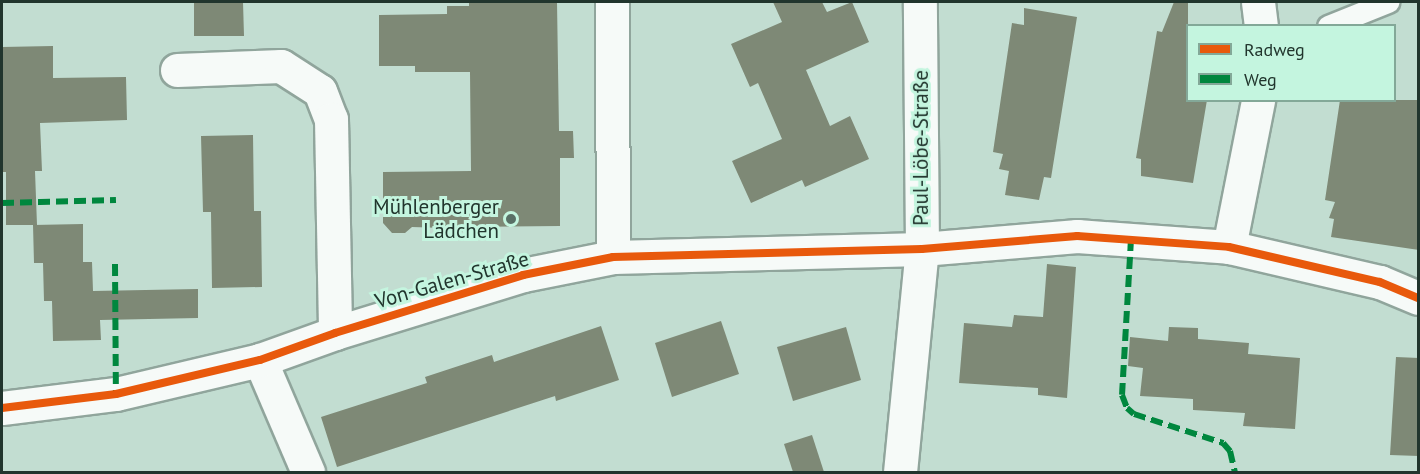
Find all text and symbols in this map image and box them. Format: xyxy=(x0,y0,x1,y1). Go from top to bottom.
legend xyxy=(1186,24,1396,102)
text: Radweg xyxy=(1244,38,1305,61)
text: Weg xyxy=(1244,68,1277,91)
street label: Paul-Löbe-Straße xyxy=(908,70,934,226)
place label: Mühlenberger Lädchen xyxy=(373,194,499,244)
marker: Mühlenberger Lädchen xyxy=(504,212,518,226)
street label: Von-Galen-Straße xyxy=(372,246,532,314)

